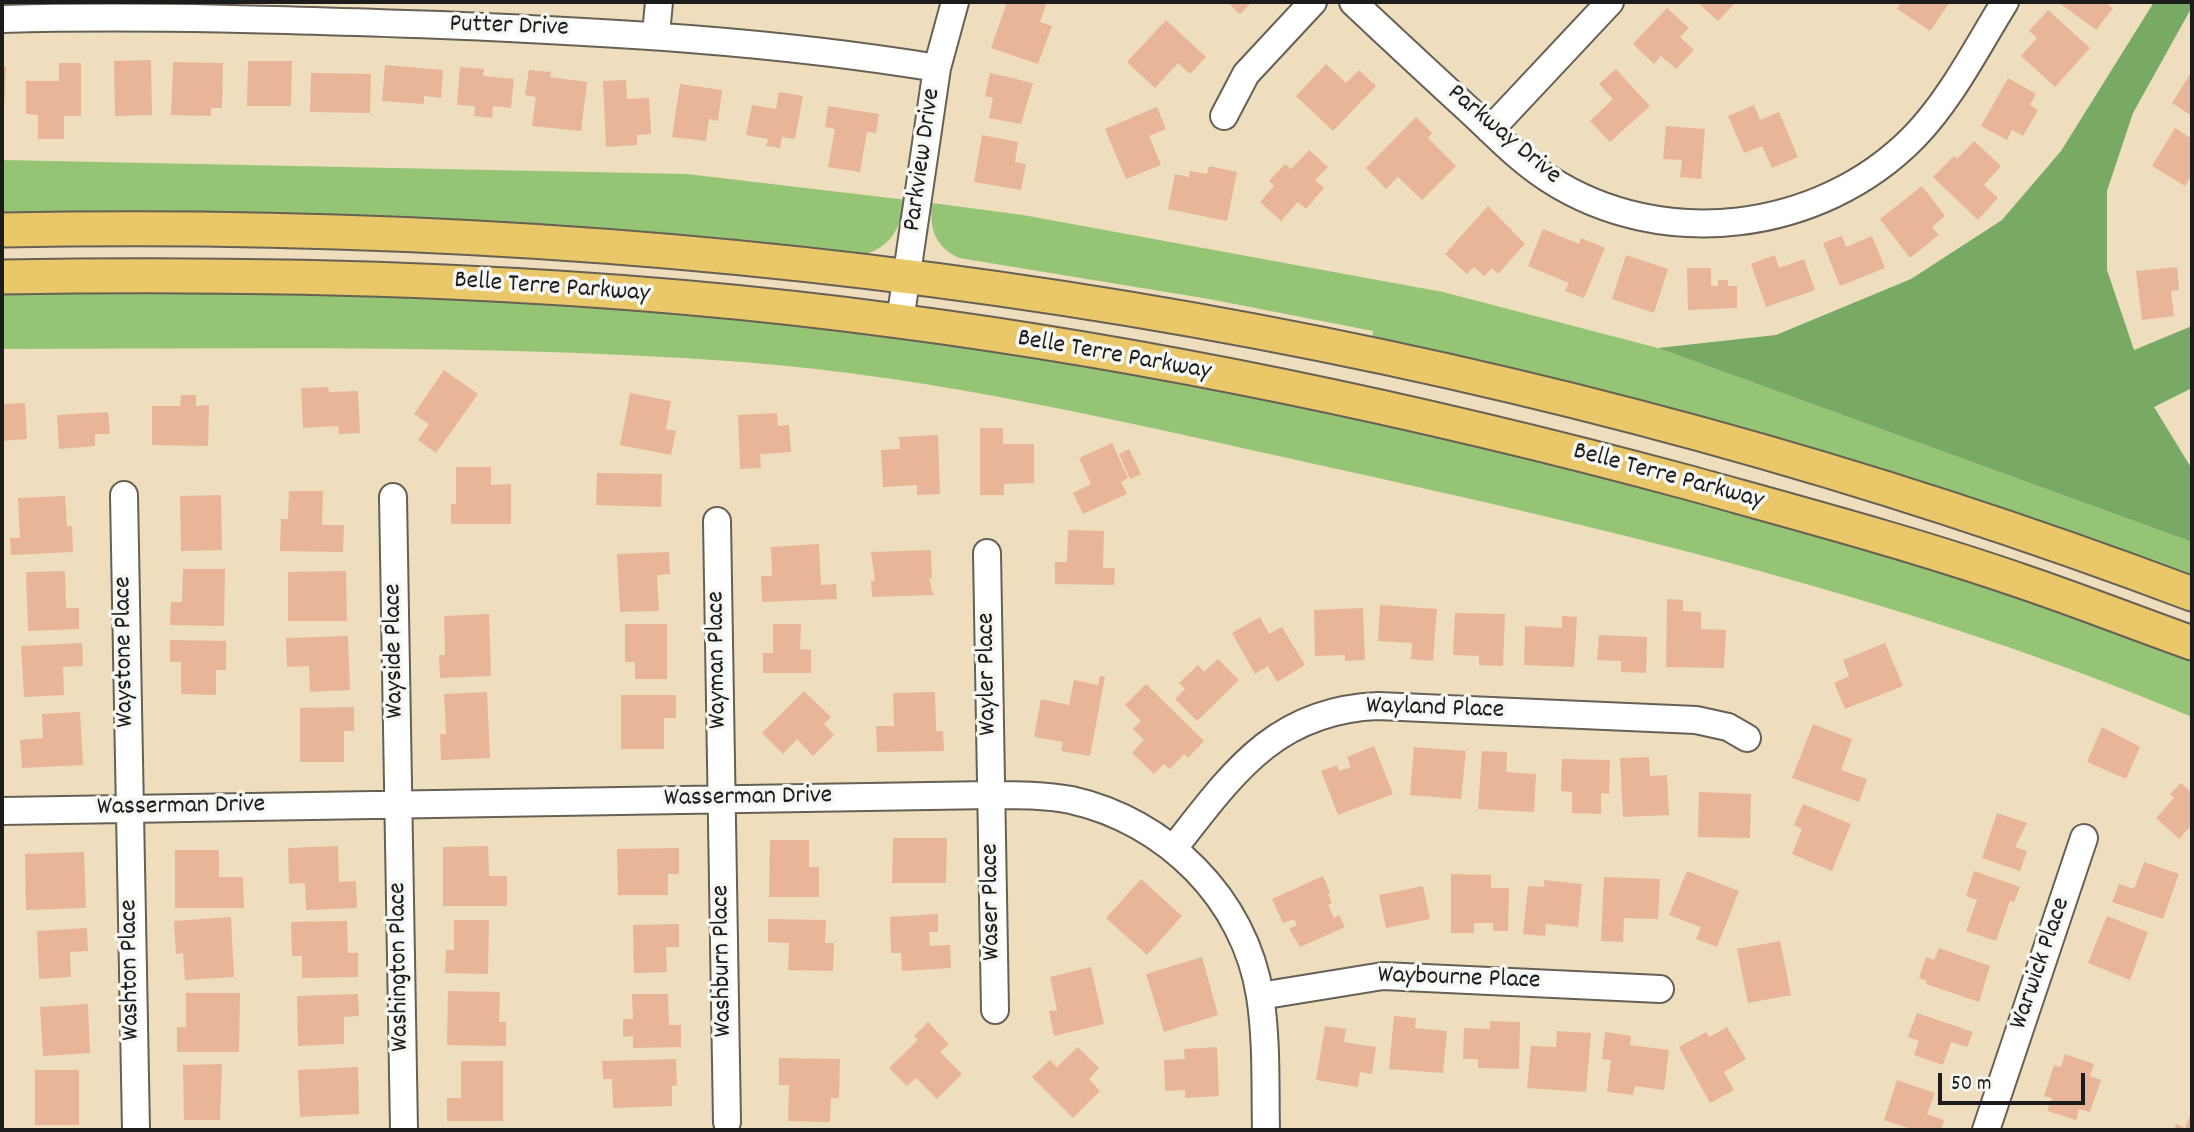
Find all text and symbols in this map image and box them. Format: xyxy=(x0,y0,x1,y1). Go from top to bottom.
street label: Putter Drive xyxy=(449,10,569,46)
street label: Parkway Drive xyxy=(1439,79,1567,193)
street label: Parkview Drive xyxy=(899,86,949,234)
street label: Belle Terre Parkway xyxy=(453,267,651,311)
street label: Belle Terre Parkway xyxy=(1015,325,1213,389)
street label: Belle Terre Parkway xyxy=(1569,438,1767,518)
street label: Waystone Place xyxy=(109,576,143,728)
street label: Wayside Place xyxy=(379,583,413,719)
street label: Wayman Place xyxy=(702,591,736,729)
street label: Wayler Place xyxy=(972,612,1006,736)
street label: Wayland Place xyxy=(1365,692,1505,728)
street label: Wasserman Drive xyxy=(664,782,832,816)
street label: Wasserman Drive xyxy=(97,791,265,825)
street label: Waser Place xyxy=(976,843,1010,961)
street label: Washington Place xyxy=(384,882,418,1052)
street label: Washburn Place xyxy=(707,885,741,1037)
street label: Warwick Place xyxy=(2005,894,2079,1034)
street label: Washton Place xyxy=(115,899,149,1041)
street label: Waybourne Place xyxy=(1377,962,1541,998)
scale bar xyxy=(1942,1058,2089,1102)
text: 50 m xyxy=(1951,1070,1991,1100)

